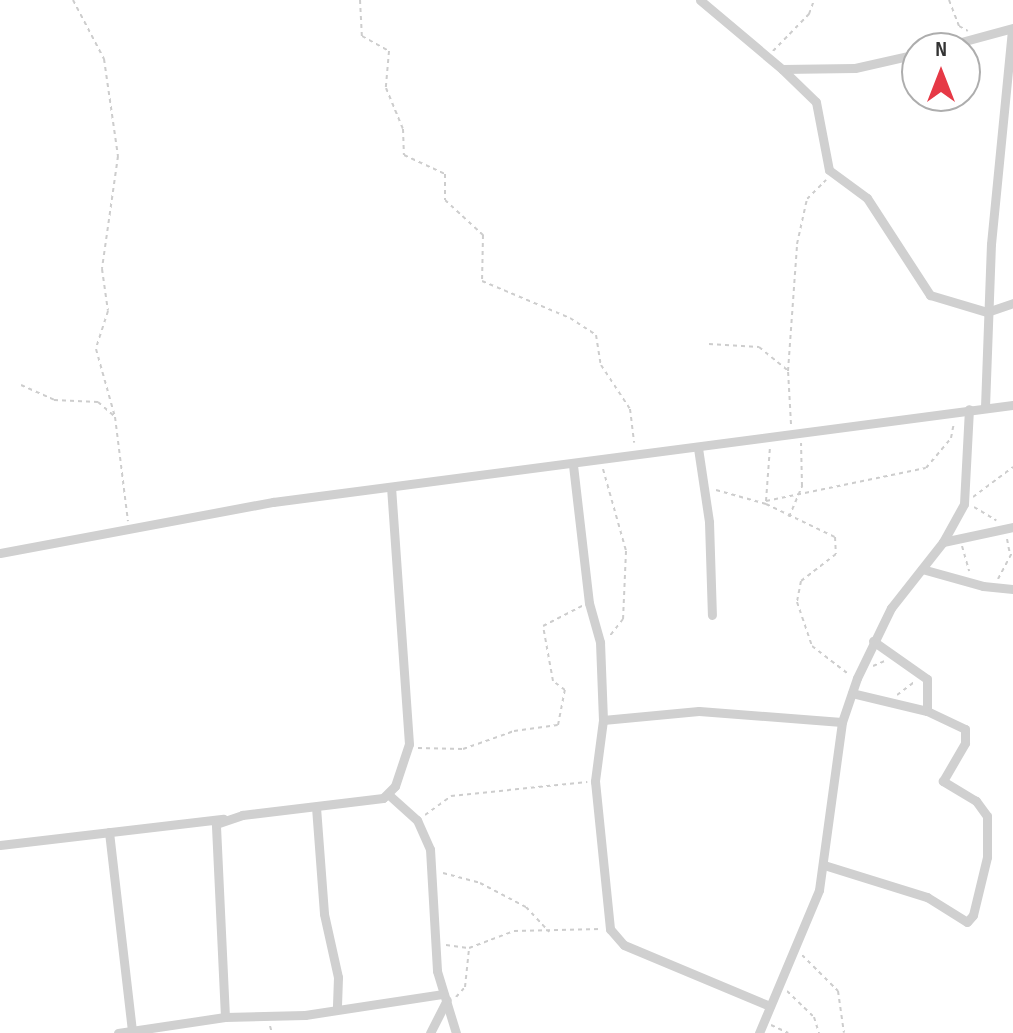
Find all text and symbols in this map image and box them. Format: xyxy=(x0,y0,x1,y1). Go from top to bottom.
north arrow xyxy=(901,32,981,112)
text: N xyxy=(935,36,947,63)

